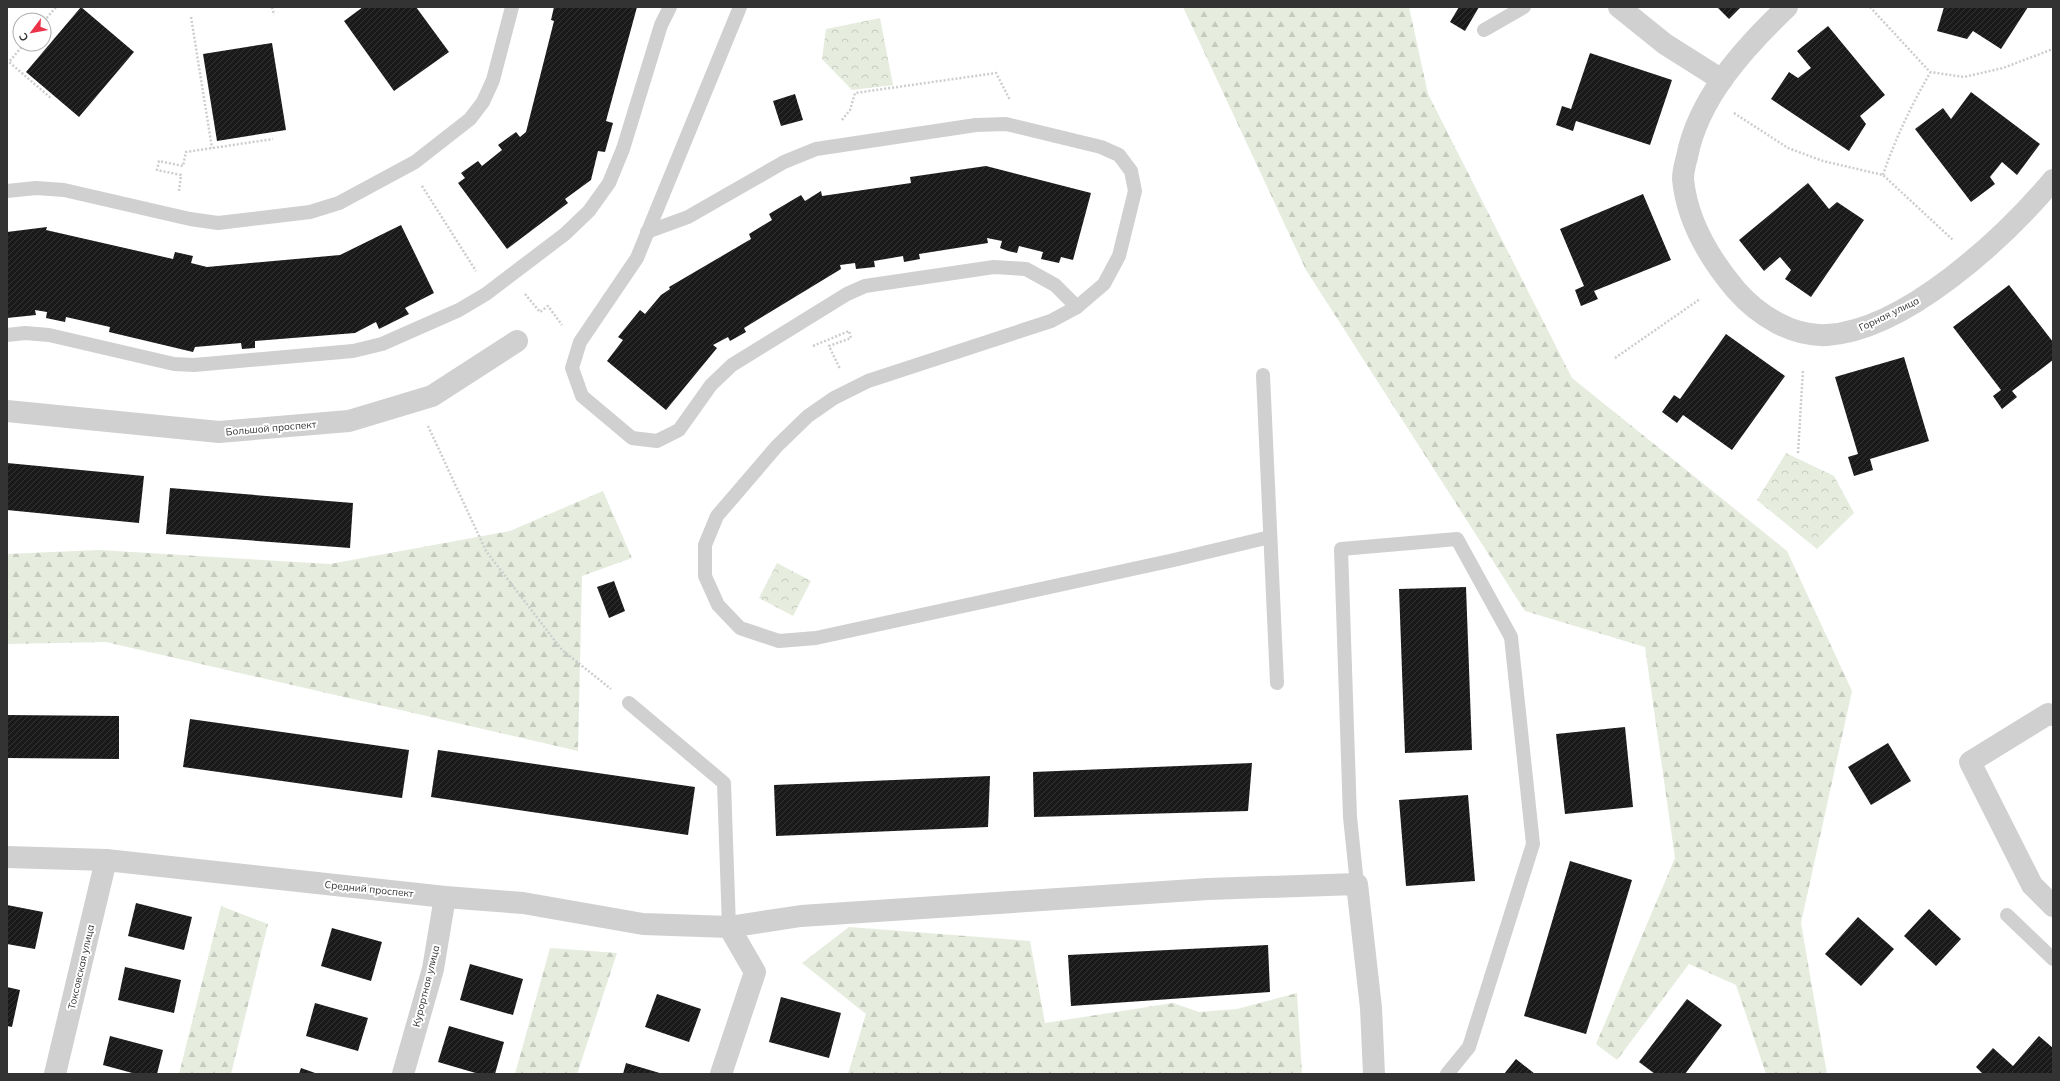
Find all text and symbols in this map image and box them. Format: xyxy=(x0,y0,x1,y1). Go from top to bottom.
north arrow xyxy=(12,12,52,52)
text: С xyxy=(15,30,31,44)
street label: Горная улица xyxy=(1857,294,1921,334)
street label: Большой проспект xyxy=(225,418,317,438)
street label: Средний проспект xyxy=(324,878,415,900)
street label: Токсовская улица xyxy=(65,923,97,1011)
street label: Курортная улица xyxy=(410,944,442,1028)

